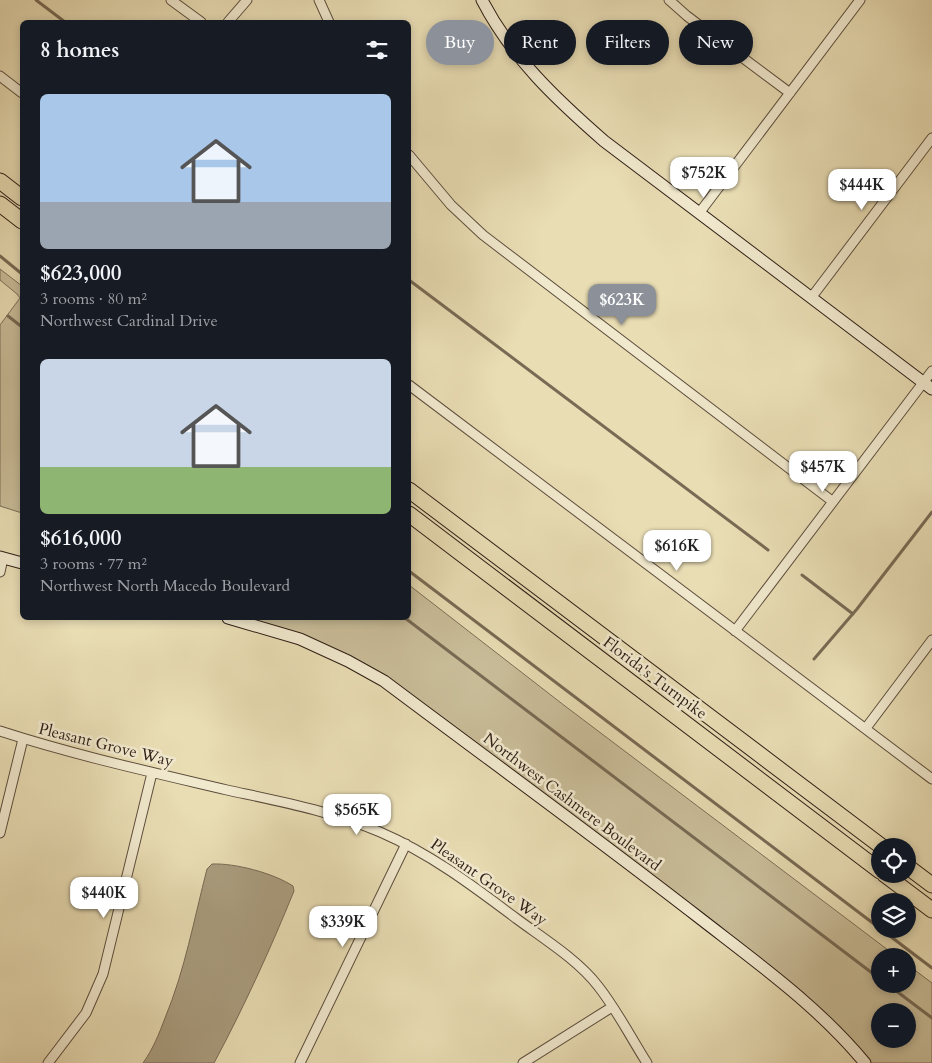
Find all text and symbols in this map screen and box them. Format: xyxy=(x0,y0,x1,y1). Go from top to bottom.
chip: Buy xyxy=(426,20,494,65)
chip: Rent xyxy=(504,20,576,65)
chip: Filters xyxy=(586,20,669,65)
chip: New xyxy=(679,20,753,65)
text: 8 homes xyxy=(40,36,119,65)
icon: filters xyxy=(363,36,391,64)
icon: home xyxy=(171,126,261,216)
pin: $752K xyxy=(669,156,739,199)
text: $752K xyxy=(681,162,727,184)
pin: $444K xyxy=(827,168,897,211)
text: $444K xyxy=(839,174,885,196)
text: $623,000 xyxy=(40,259,121,288)
pin: $623K xyxy=(587,284,657,326)
text: 3 rooms · 80 m² xyxy=(40,288,147,310)
text: $623K xyxy=(599,289,645,311)
text: Northwest Cardinal Drive xyxy=(40,310,218,332)
icon: home xyxy=(171,391,261,481)
pin: $457K xyxy=(788,450,858,493)
text: $457K xyxy=(800,456,846,478)
text: $616,000 xyxy=(40,524,121,553)
pin: $616K xyxy=(642,530,712,572)
text: $616K xyxy=(654,535,700,557)
text: 3 rooms · 77 m² xyxy=(40,553,147,575)
text: Northwest North Macedo Boulevard xyxy=(40,575,290,597)
street label: Florida's Turnpike xyxy=(598,632,712,724)
street label: Pleasant Grove Way xyxy=(36,718,176,773)
street label: Northwest Cashmere Boulevard xyxy=(479,728,666,876)
pin: $565K xyxy=(322,794,392,836)
text: $565K xyxy=(334,799,380,821)
street label: Pleasant Grove Way xyxy=(426,833,552,931)
map controls xyxy=(871,838,916,1048)
button: locate xyxy=(871,838,916,883)
pin: $440K xyxy=(69,876,139,919)
text: $440K xyxy=(81,882,127,904)
button: layers xyxy=(871,893,916,938)
pin: $339K xyxy=(308,906,378,948)
text: $339K xyxy=(320,911,366,933)
button: + xyxy=(871,948,916,993)
button: − xyxy=(871,1003,916,1048)

